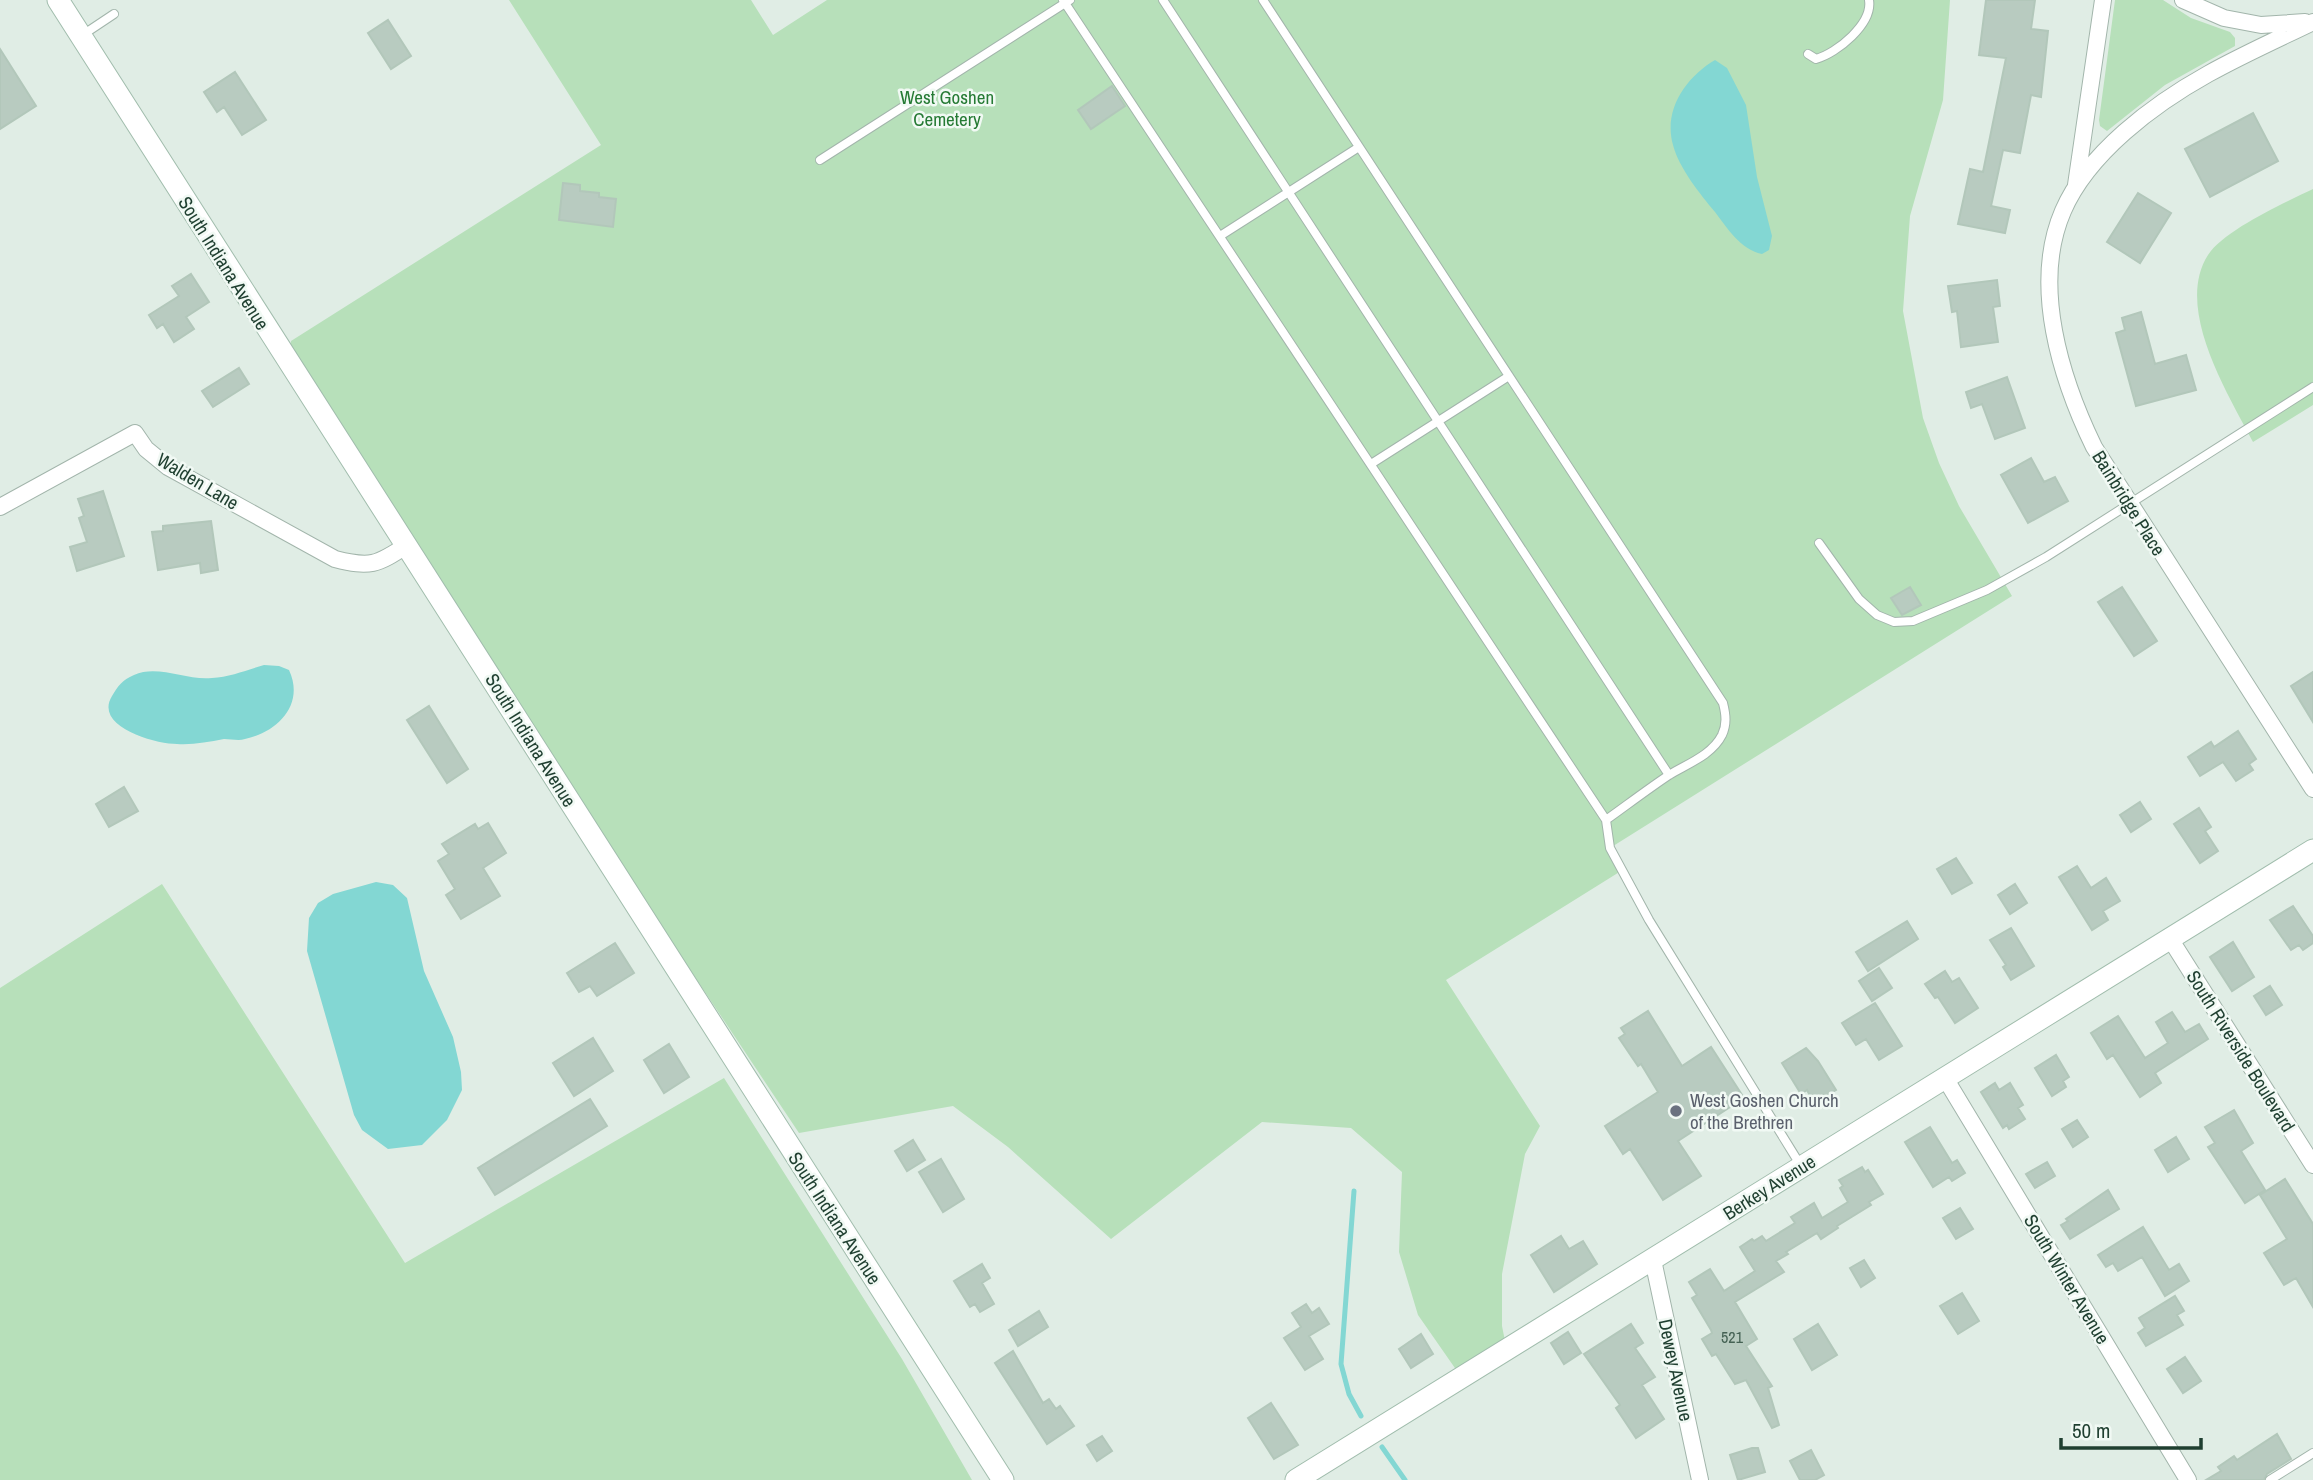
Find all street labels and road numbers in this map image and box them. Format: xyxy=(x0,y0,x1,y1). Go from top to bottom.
street label: South Indiana Avenue xyxy=(172,191,276,335)
street label: Bainbridge Place xyxy=(2086,445,2172,561)
street label: Walden Lane xyxy=(152,446,244,516)
street label: South Indiana Avenue xyxy=(479,668,583,812)
street label: South Riverside Boulevard xyxy=(2181,965,2301,1137)
street label: South Indiana Avenue xyxy=(782,1147,888,1289)
street label: Berkey Avenue xyxy=(1718,1148,1820,1226)
street label: South Winter Avenue xyxy=(2018,1209,2116,1349)
street label: Dewey Avenue xyxy=(1653,1317,1699,1423)

